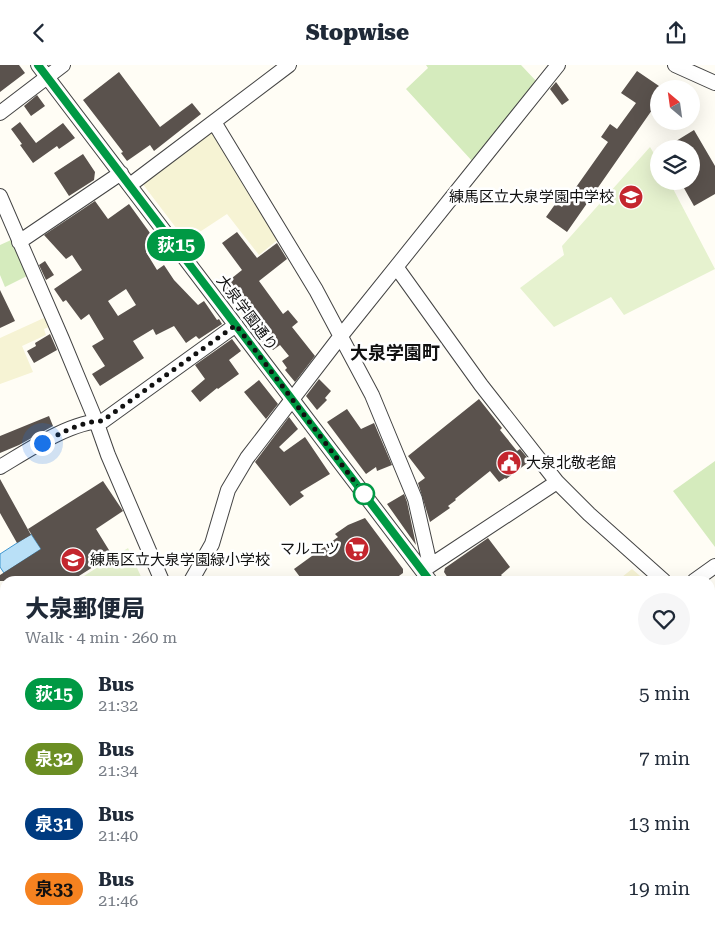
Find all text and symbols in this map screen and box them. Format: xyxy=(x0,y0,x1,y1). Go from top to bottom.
icon: back xyxy=(25,19,53,47)
icon: share xyxy=(662,19,690,47)
text: Stopwise xyxy=(306,20,409,45)
north arrow xyxy=(650,80,700,130)
map controls xyxy=(650,80,700,190)
button: layers xyxy=(650,140,700,190)
school or university icon: 練馬区立大泉学園中学校 xyxy=(618,184,644,210)
place label: 練馬区立大泉学園中学校 xyxy=(449,188,614,206)
line badge: 荻15 xyxy=(147,229,205,261)
text: 荻15 xyxy=(157,234,195,255)
street label: 大泉学園通り xyxy=(213,272,281,354)
district label: 大泉学園町 xyxy=(350,342,440,363)
your location xyxy=(30,431,55,456)
public building icon: 大泉北敬老館 xyxy=(496,450,522,476)
place label: 大泉北敬老館 xyxy=(526,454,616,472)
unlabelled marker xyxy=(353,483,375,505)
supermarket icon: マルエツ xyxy=(344,536,370,562)
place label: マルエツ xyxy=(280,540,340,558)
school or university icon: 練馬区立大泉学園緑小学校 xyxy=(60,547,86,573)
place label: 練馬区立大泉学園緑小学校 xyxy=(90,551,270,569)
button: heart xyxy=(638,593,690,645)
text: 大泉郵便局 xyxy=(25,595,145,623)
text: Walk · 4 min · 260 m xyxy=(25,628,177,647)
text: Bus xyxy=(98,673,134,696)
text: 5 min xyxy=(639,682,690,705)
text: 荻15 xyxy=(35,683,73,704)
text: 21:32 xyxy=(98,696,138,715)
text: Bus xyxy=(98,738,134,761)
text: 7 min xyxy=(639,747,690,770)
text: 泉32 xyxy=(35,748,73,769)
text: 21:34 xyxy=(98,761,138,780)
text: Bus xyxy=(98,803,134,826)
text: 13 min xyxy=(628,812,690,835)
text: 泉31 xyxy=(35,813,73,834)
text: 21:40 xyxy=(98,826,138,845)
text: Bus xyxy=(98,868,134,891)
text: 19 min xyxy=(628,877,690,900)
text: 泉33 xyxy=(35,878,73,899)
text: 21:46 xyxy=(98,891,138,910)

